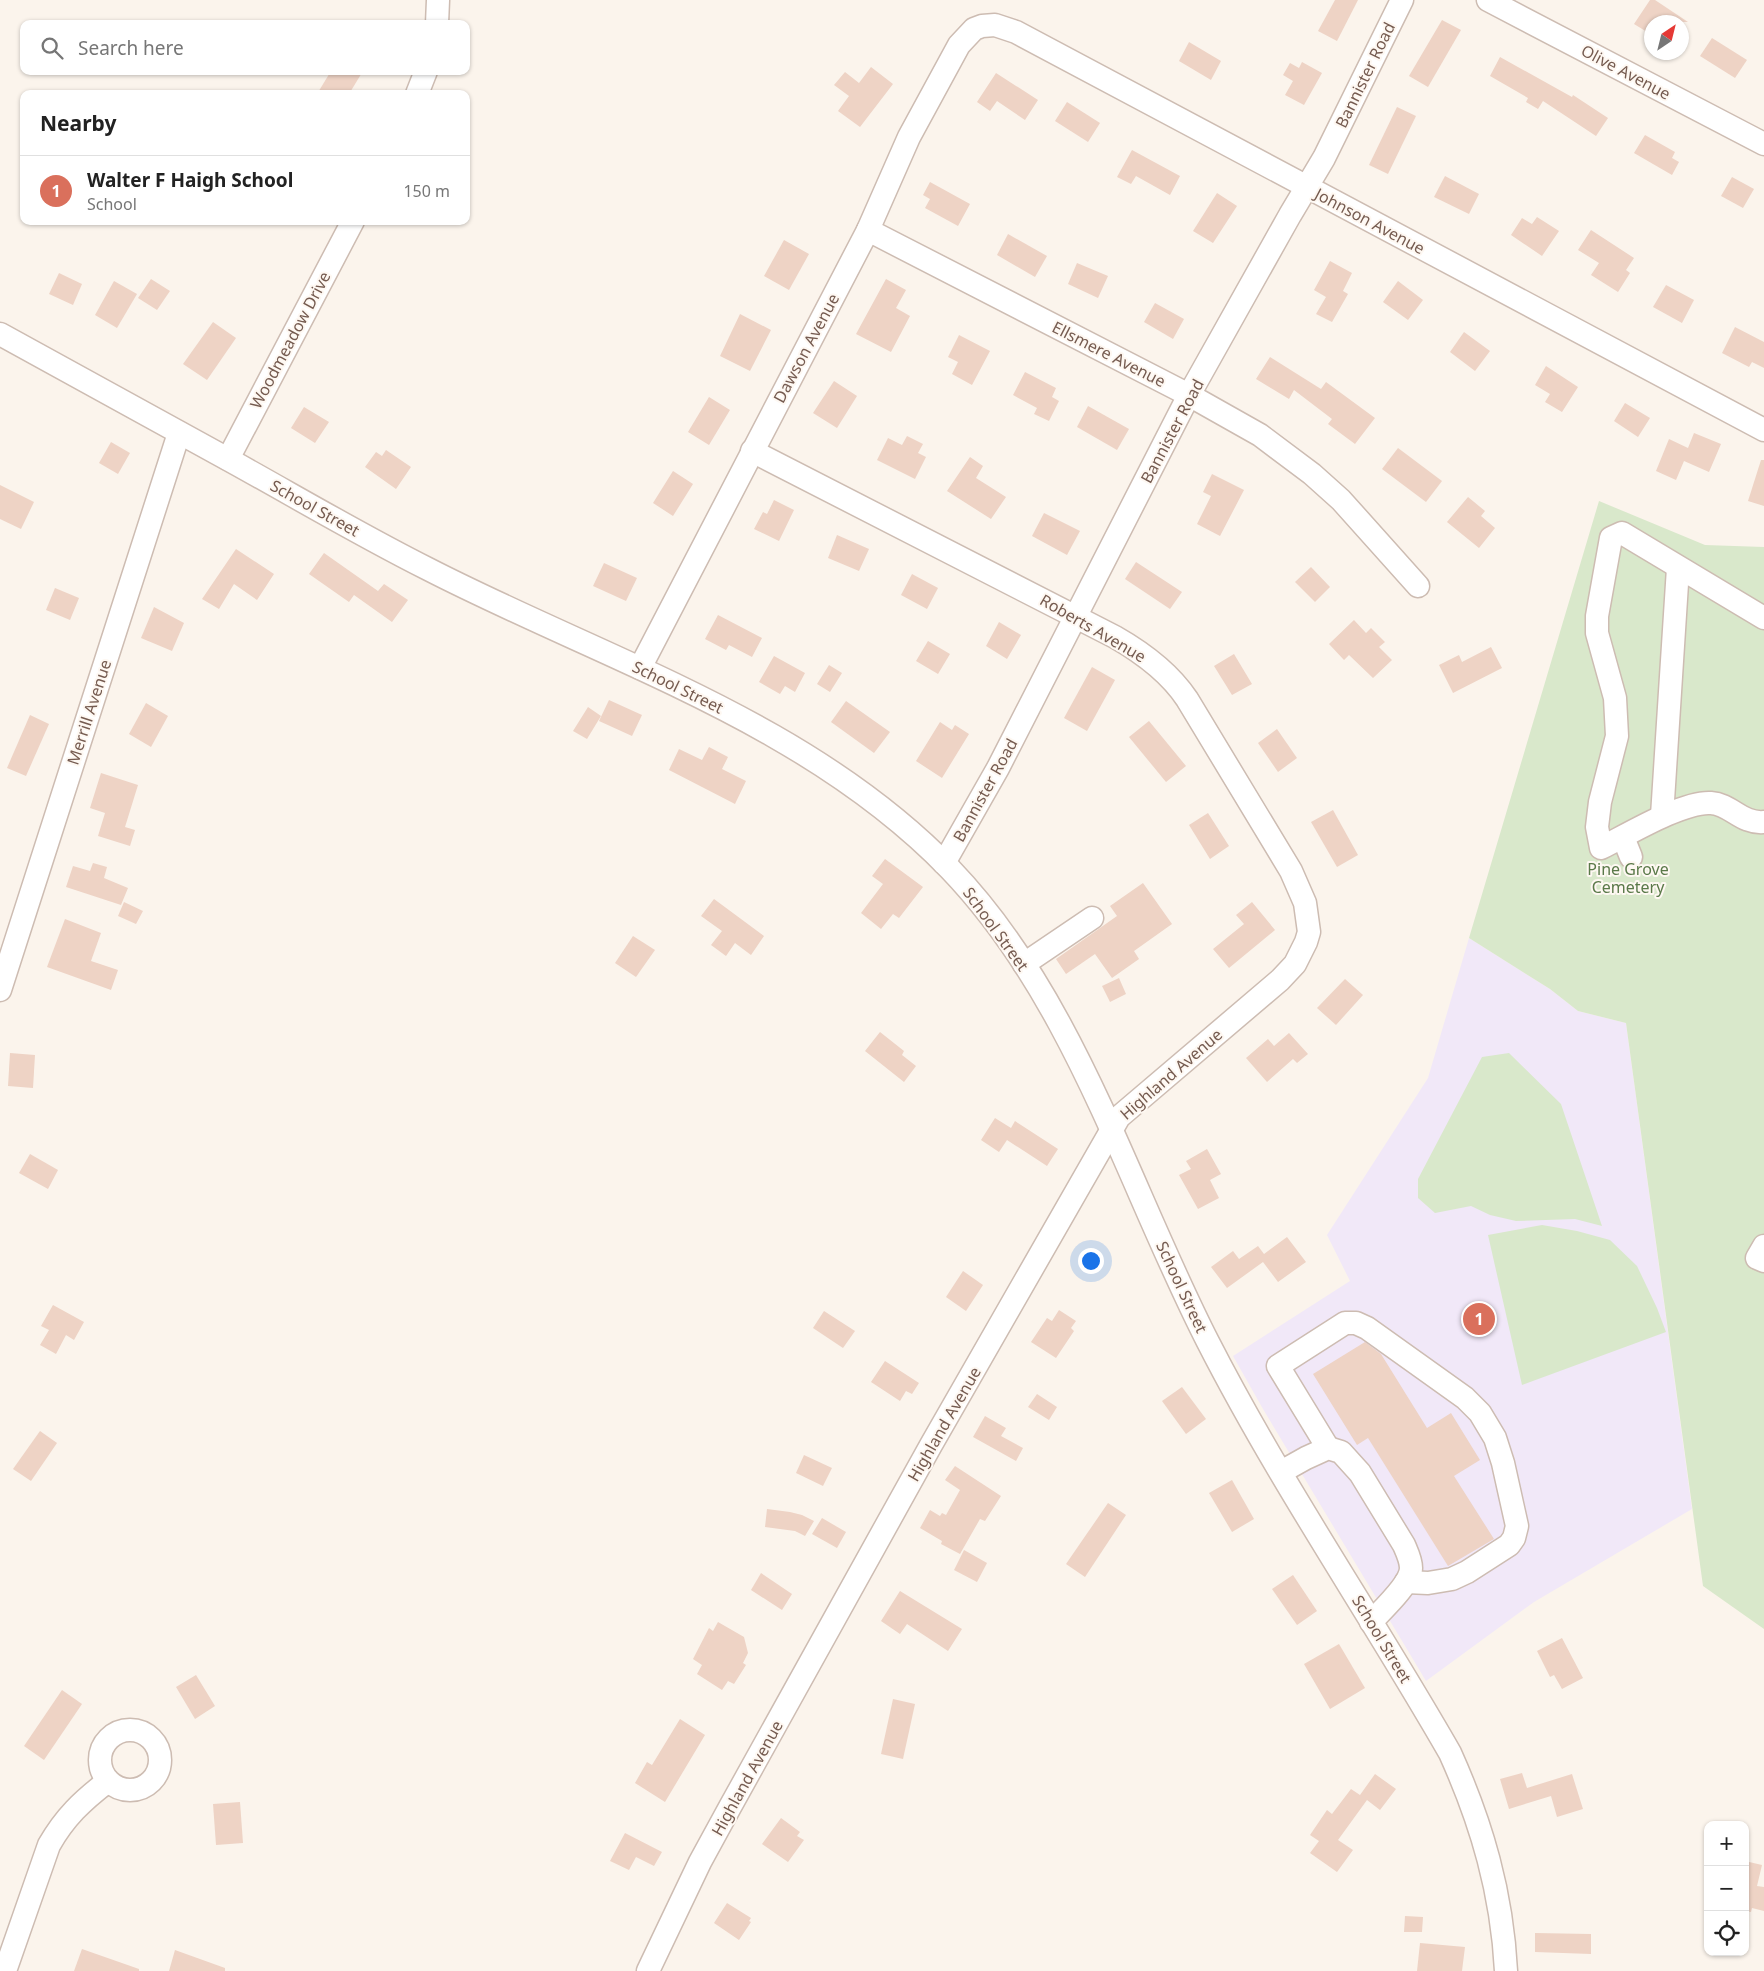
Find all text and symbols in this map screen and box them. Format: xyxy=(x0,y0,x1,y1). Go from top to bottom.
north arrow xyxy=(1644,15,1689,60)
street label: Bannister Road xyxy=(1330,19,1400,131)
search box xyxy=(20,20,470,75)
icon: search xyxy=(38,34,66,62)
text: Search here xyxy=(78,35,184,61)
street label: Olive Avenue xyxy=(1577,39,1675,105)
text: Nearby xyxy=(40,109,116,137)
text: Walter F Haigh School xyxy=(87,167,293,193)
text: 1 xyxy=(51,180,61,202)
text: 150 m xyxy=(403,180,450,202)
street label: Johnson Avenue xyxy=(1309,182,1429,259)
text: School xyxy=(87,193,137,215)
street label: Woodmeadow Drive xyxy=(245,268,335,412)
street label: Dawson Avenue xyxy=(768,290,844,406)
street label: Ellsmere Avenue xyxy=(1049,316,1169,392)
street label: Bannister Road xyxy=(1135,375,1209,487)
street label: School Street xyxy=(267,474,364,542)
street label: Roberts Avenue xyxy=(1036,589,1150,667)
street label: School Street xyxy=(629,655,727,719)
street label: Merrill Avenue xyxy=(62,657,116,767)
street label: Bannister Road xyxy=(948,734,1022,846)
park label: Pine Grove Cemetery xyxy=(1587,858,1669,898)
street label: School Street xyxy=(958,883,1034,976)
street label: Highland Avenue xyxy=(1115,1023,1227,1125)
street label: School Street xyxy=(1151,1238,1213,1337)
your location xyxy=(1078,1248,1104,1274)
pin: 1 xyxy=(1463,1300,1495,1338)
street label: Highland Avenue xyxy=(902,1363,986,1485)
street label: School Street xyxy=(1347,1591,1417,1687)
street label: Highland Avenue xyxy=(706,1716,788,1840)
map controls xyxy=(1704,1821,1749,1956)
button: + xyxy=(1704,1821,1749,1866)
button: − xyxy=(1704,1866,1749,1911)
button: locate xyxy=(1704,1911,1749,1956)

